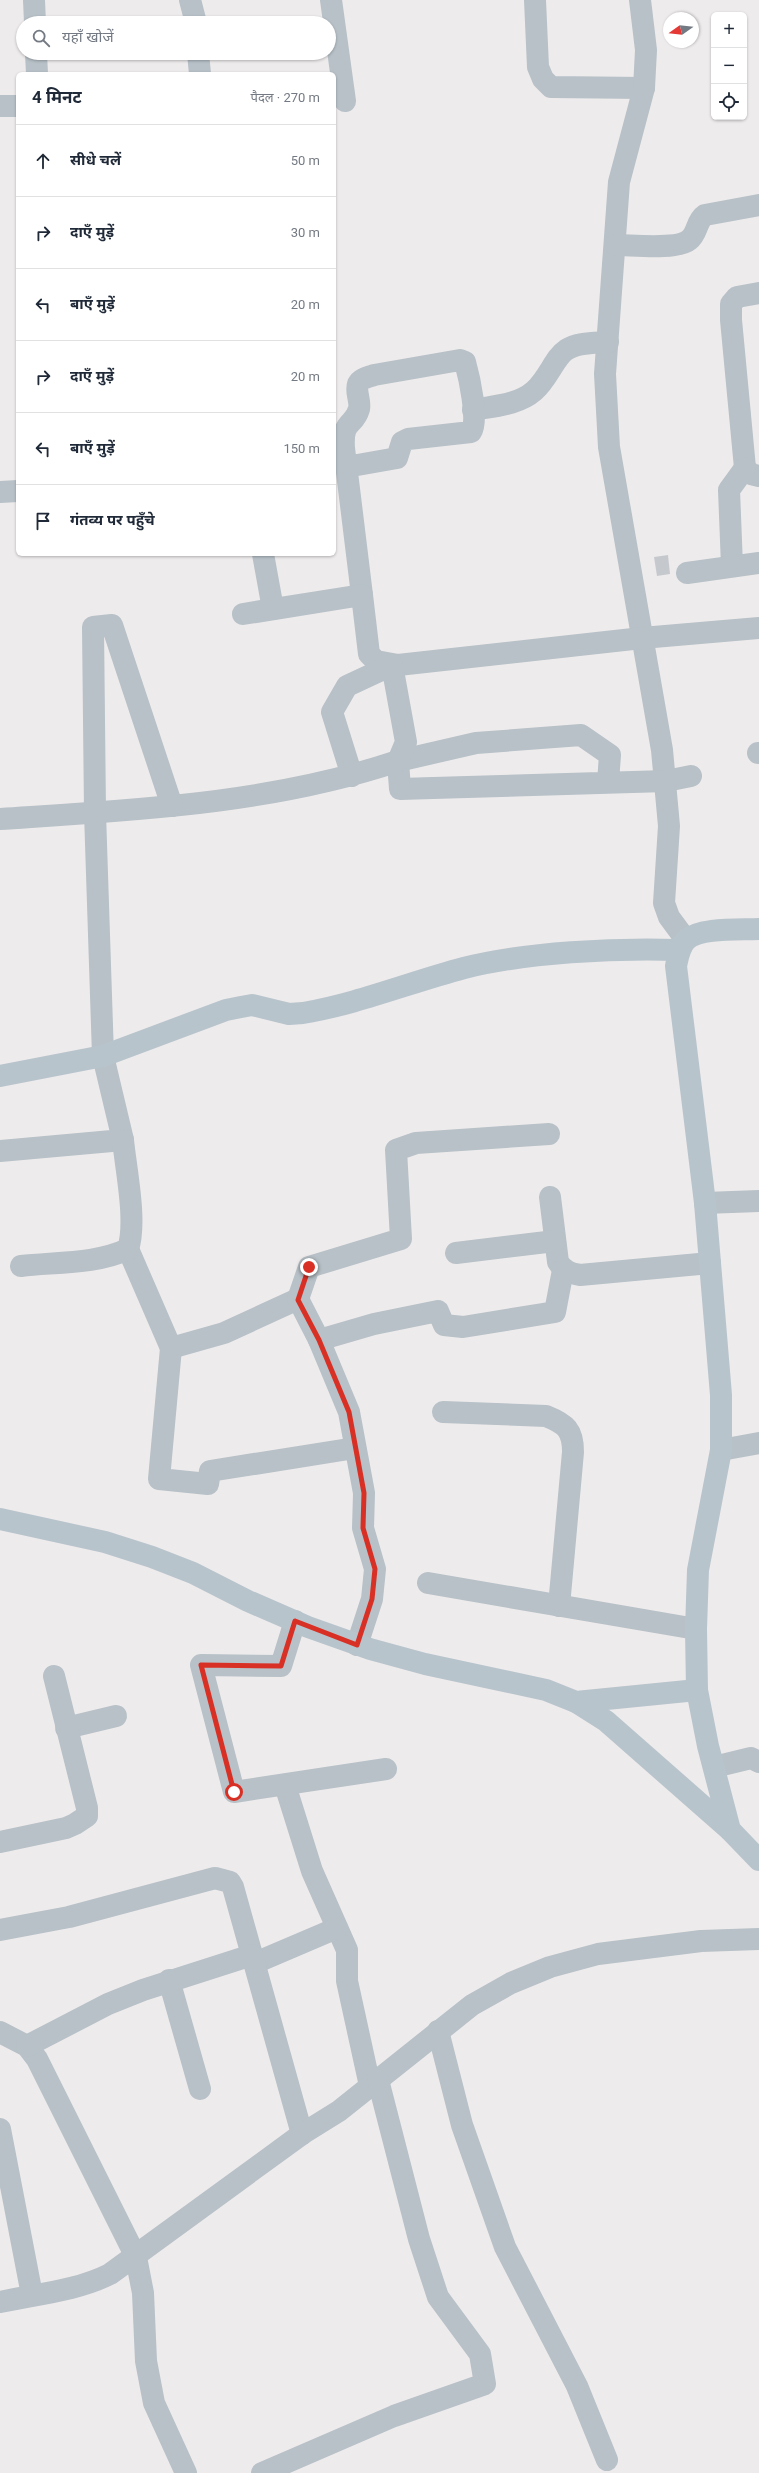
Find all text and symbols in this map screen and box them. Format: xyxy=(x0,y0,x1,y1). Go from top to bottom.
north arrow xyxy=(663,12,699,48)
map controls xyxy=(711,12,747,120)
button: + xyxy=(711,12,747,48)
search box xyxy=(16,16,336,60)
icon: search xyxy=(30,27,52,49)
text: यहाँ खोजें xyxy=(62,28,114,46)
button: − xyxy=(711,48,747,84)
button: locate xyxy=(711,84,747,120)
text: 4 मिनट xyxy=(32,87,82,107)
text: पैदल · 270 m xyxy=(251,90,320,105)
icon: ahead xyxy=(32,150,54,172)
text: सीधे चलें xyxy=(70,151,121,169)
text: 50 m xyxy=(291,153,320,168)
icon: right xyxy=(32,222,54,244)
text: दाएँ मुड़ें xyxy=(70,223,114,241)
text: 30 m xyxy=(291,225,320,240)
icon: left xyxy=(32,294,54,316)
text: बाएँ मुड़ें xyxy=(70,295,115,313)
text: 20 m xyxy=(291,297,320,312)
icon: right xyxy=(32,366,54,388)
text: दाएँ मुड़ें xyxy=(70,367,114,385)
text: 20 m xyxy=(291,369,320,384)
icon: left xyxy=(32,438,54,460)
text: बाएँ मुड़ें xyxy=(70,439,115,457)
text: 150 m xyxy=(283,441,320,456)
icon: arrive xyxy=(32,510,54,532)
text: गंतव्य पर पहुँचे xyxy=(70,511,155,529)
route end xyxy=(300,1258,318,1276)
route start xyxy=(225,1783,243,1801)

